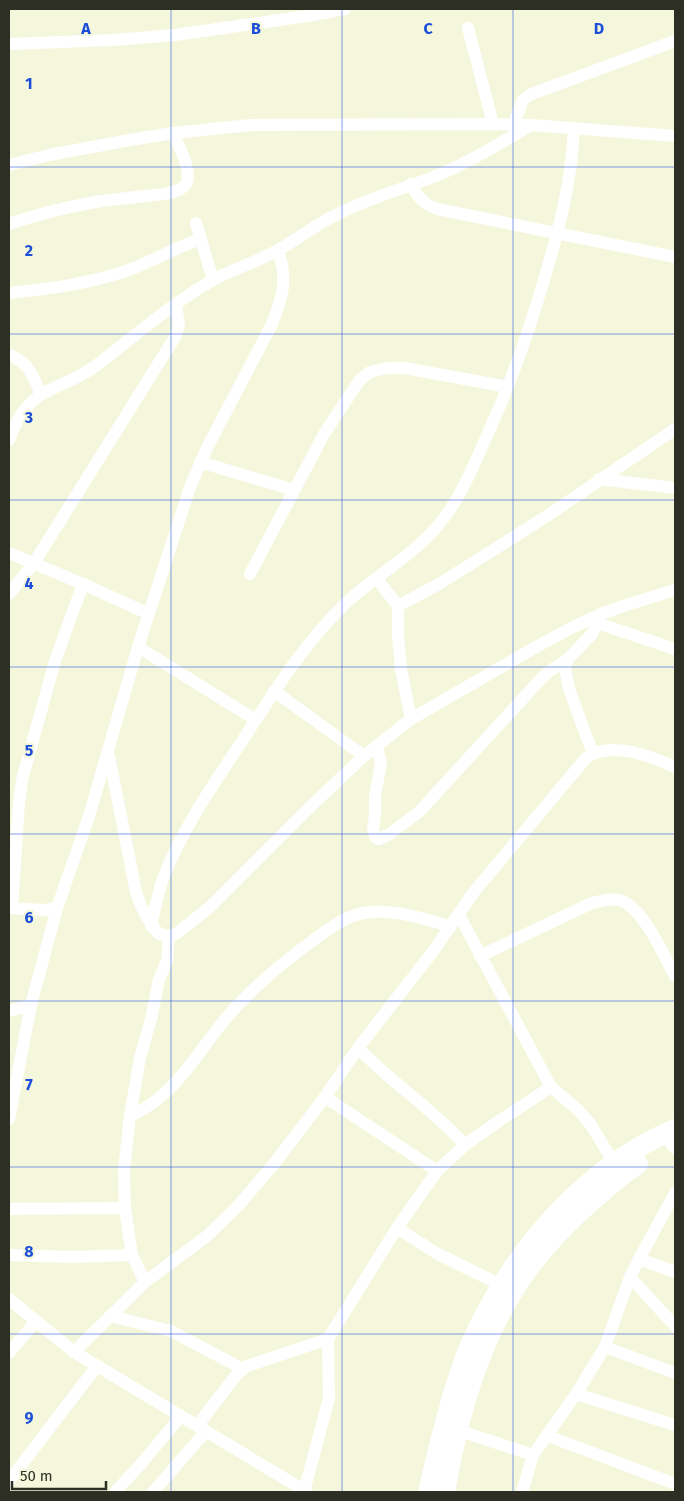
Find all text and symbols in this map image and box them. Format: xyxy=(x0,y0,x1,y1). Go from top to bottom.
text: A xyxy=(80,19,91,38)
text: B xyxy=(251,19,261,38)
text: C xyxy=(423,19,433,38)
text: D xyxy=(594,19,604,38)
text: 1 xyxy=(25,74,33,93)
text: 2 xyxy=(25,241,33,260)
text: 3 xyxy=(24,408,33,427)
text: 4 xyxy=(24,574,34,593)
text: 5 xyxy=(25,741,34,760)
text: 6 xyxy=(24,908,34,927)
text: 7 xyxy=(25,1075,33,1094)
text: 8 xyxy=(24,1242,34,1261)
text: 9 xyxy=(25,1408,34,1427)
scale bar xyxy=(12,1458,106,1490)
text: 50 m xyxy=(20,1467,53,1485)

